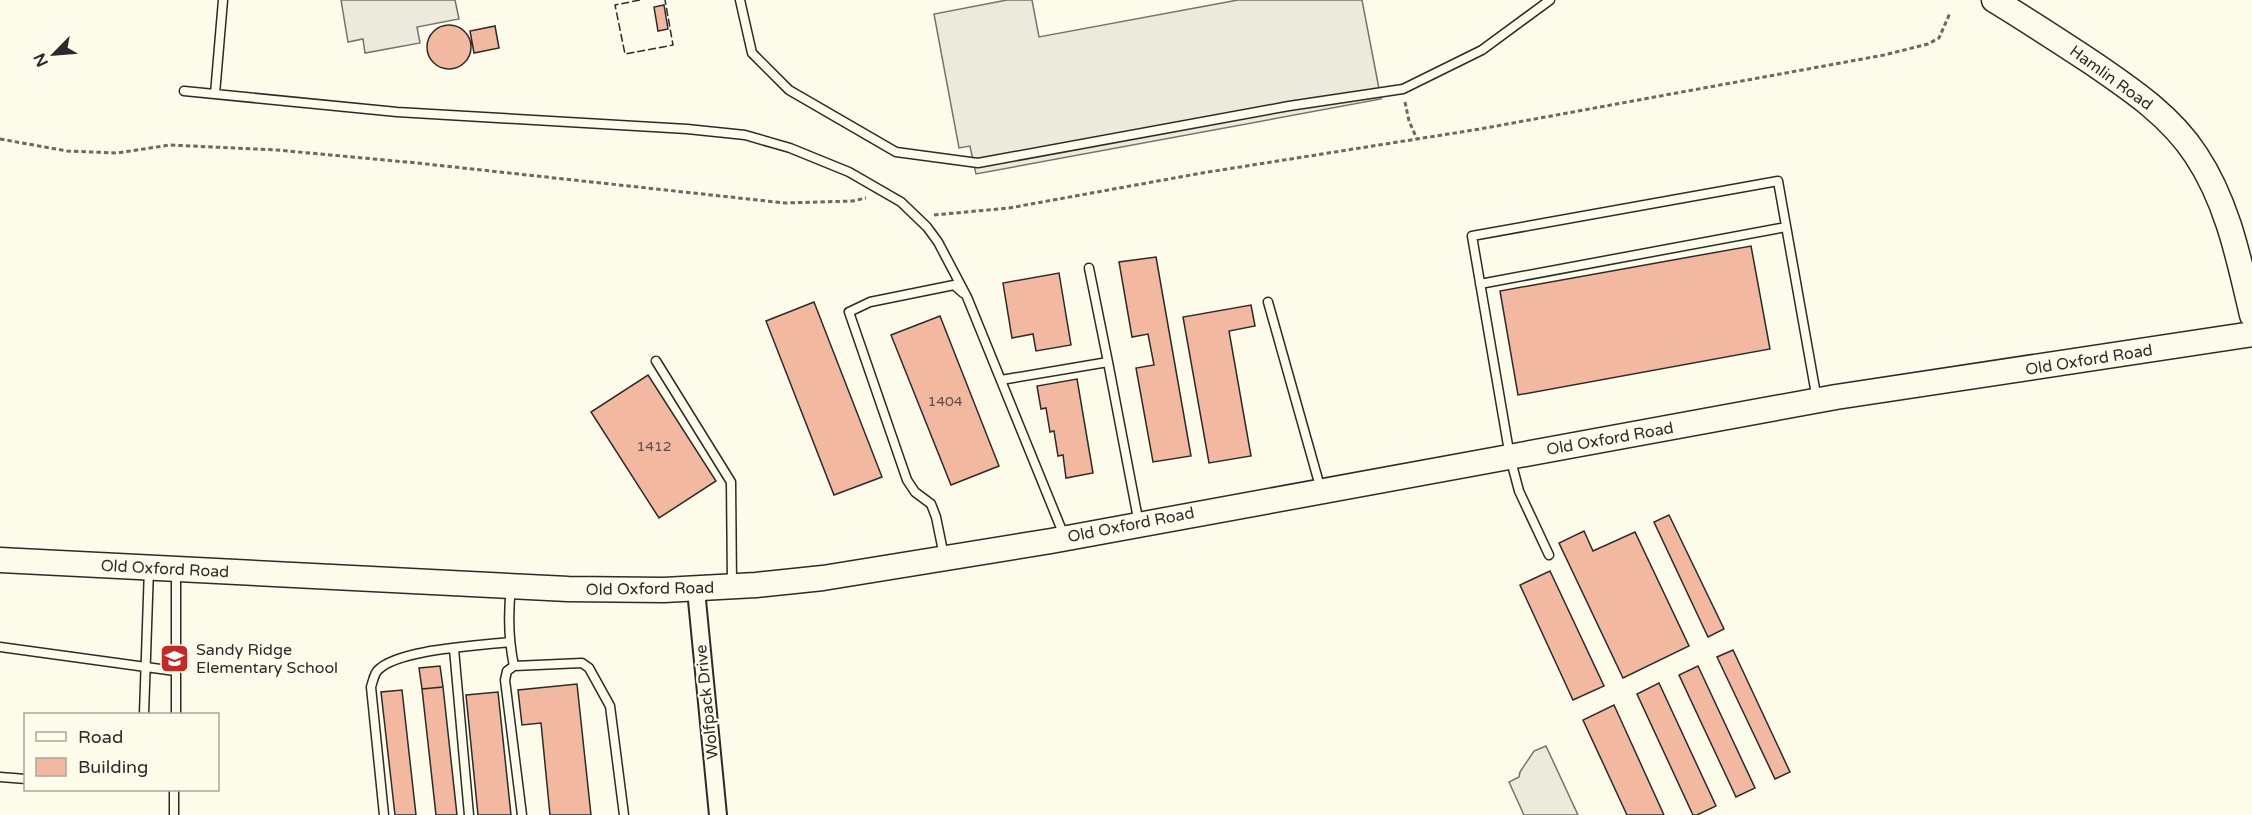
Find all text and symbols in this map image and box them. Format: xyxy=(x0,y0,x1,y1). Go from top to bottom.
north arrow xyxy=(24,24,84,84)
street label: Hamlin Road xyxy=(2066,41,2156,115)
text: N xyxy=(30,50,53,70)
street label: Old Oxford Road xyxy=(2024,340,2154,380)
house number: 1404 xyxy=(927,393,963,410)
street label: Old Oxford Road xyxy=(1545,418,1675,460)
house number: 1412 xyxy=(636,438,672,455)
street label: Old Oxford Road xyxy=(1066,503,1196,547)
street label: Old Oxford Road xyxy=(100,556,230,582)
street label: Old Oxford Road xyxy=(586,578,714,600)
place label: Sandy Ridge Elementary School xyxy=(196,640,338,678)
school or university icon: Sandy Ridge Elementary School xyxy=(159,643,191,675)
street label: Wolfpack Drive xyxy=(691,644,723,760)
legend xyxy=(24,713,219,791)
text: Road xyxy=(78,726,123,748)
text: Building xyxy=(78,756,148,778)

